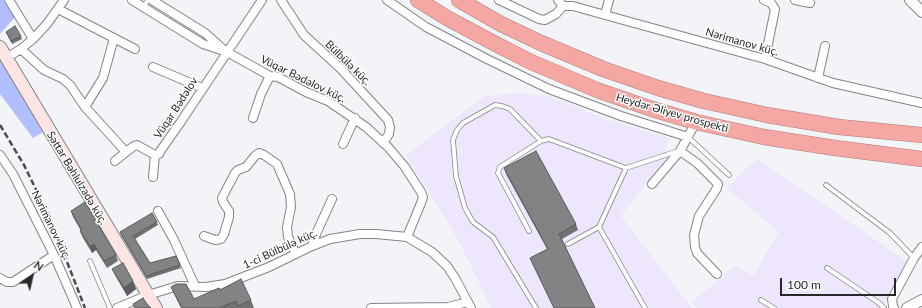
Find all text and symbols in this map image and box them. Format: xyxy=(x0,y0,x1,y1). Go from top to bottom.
street label: Nərimanov küç. xyxy=(704,25,780,59)
street label: Bülbülə küç. xyxy=(322,38,374,88)
street label: Vüqar Bədəlov küç. xyxy=(258,53,348,105)
street label: Vüqar Bədəlov xyxy=(151,75,201,141)
street label: Heydər Əliyev prospekti xyxy=(614,91,730,135)
street label: Səttar Bəhlulzadə küç. xyxy=(44,129,110,227)
street label: Nərimanov küç. xyxy=(29,188,73,262)
street label: 1-ci Bülbülə küç. xyxy=(241,226,319,272)
north arrow xyxy=(12,256,52,296)
text: N xyxy=(32,258,46,273)
scale bar xyxy=(782,270,898,296)
text: 100 m xyxy=(787,277,821,292)

